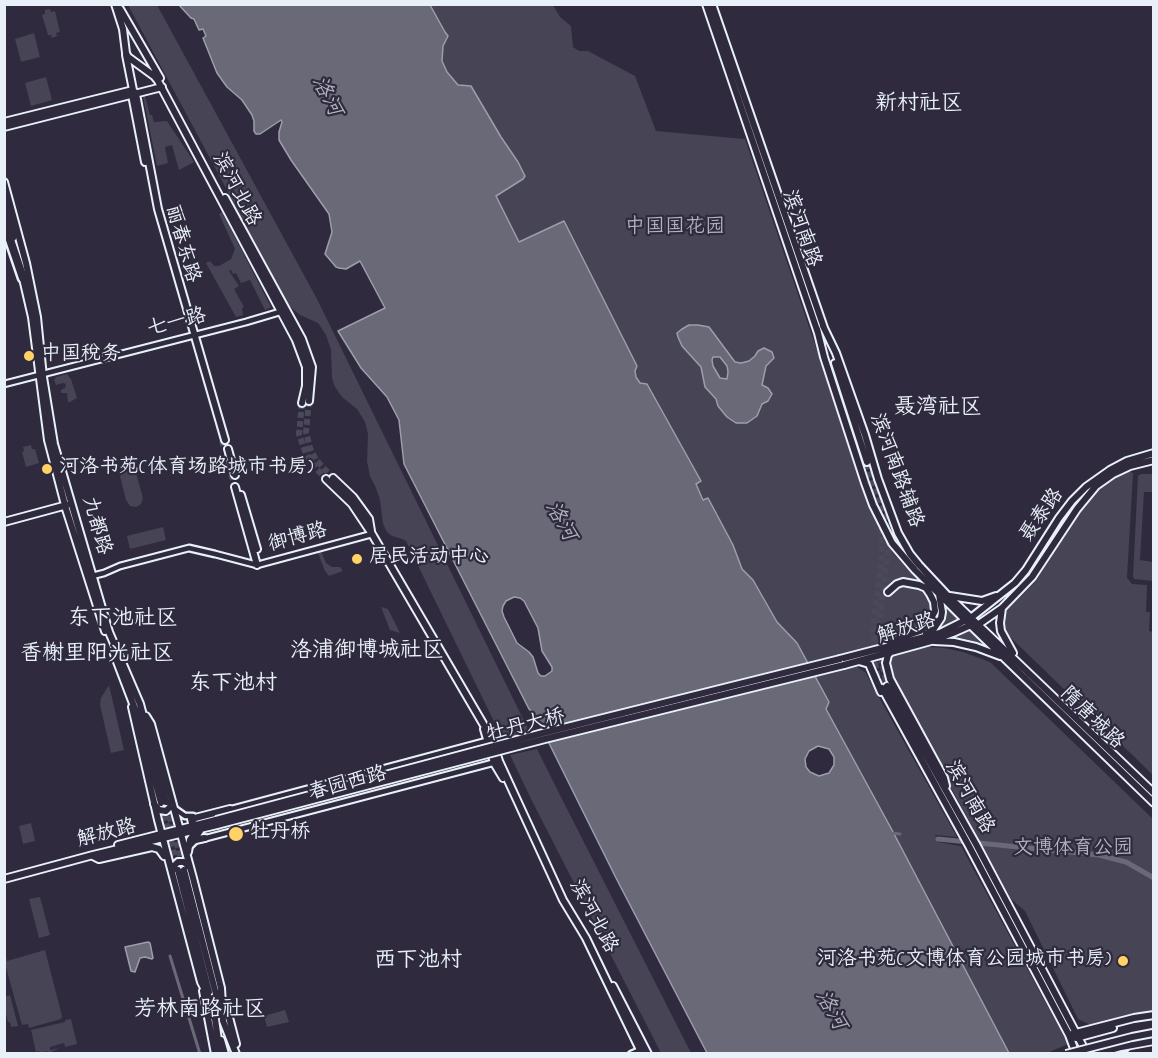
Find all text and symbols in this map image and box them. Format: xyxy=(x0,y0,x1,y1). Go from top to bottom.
water label: 洛河 xyxy=(304,73,346,121)
district label: 新村社区 xyxy=(875,92,963,118)
street label: 滨河北路 xyxy=(206,149,264,231)
street label: 滨河南路 xyxy=(776,187,824,271)
street label: 丽春东路 xyxy=(158,202,204,286)
park label: 中国国花园 xyxy=(625,217,725,241)
street label: 七一路 xyxy=(145,305,209,343)
place label: 中国税务 xyxy=(41,344,121,368)
marker: 中国税务 xyxy=(22,349,36,363)
district label: 聂湾社区 xyxy=(894,396,982,422)
street label: 滨河南路辅路 xyxy=(863,411,927,531)
place label: 河洛书苑(体育场路城市书房) xyxy=(59,457,313,481)
marker: 河洛书苑(体育场路城市书房) xyxy=(40,462,54,476)
street label: 聂泰路 xyxy=(1016,485,1070,547)
street label: 九都路 xyxy=(75,494,115,558)
water label: 洛河 xyxy=(538,498,580,546)
street label: 御博路 xyxy=(266,520,330,558)
place label: 居民活动中心 xyxy=(369,547,489,571)
marker: 居民活动中心 xyxy=(350,552,364,566)
district label: 东下池社区 xyxy=(68,607,178,633)
street label: 解放路 xyxy=(875,610,939,650)
district label: 洛浦御博城社区 xyxy=(290,639,444,665)
district label: 香榭里阳光社区 xyxy=(20,642,174,668)
district label: 东下池村 xyxy=(189,672,277,698)
street label: 隋唐城路 xyxy=(1054,683,1128,755)
street label: 牡丹大桥 xyxy=(484,706,568,748)
street label: 滨河南路 xyxy=(938,757,998,839)
street label: 春园西路 xyxy=(306,763,390,807)
street label: 解放路 xyxy=(75,816,139,854)
place label: 牡丹桥 xyxy=(250,822,310,846)
marker: 牡丹桥 xyxy=(227,825,245,843)
park label: 文博体育公园 xyxy=(1013,838,1133,862)
street label: 滨河北路 xyxy=(563,876,621,958)
district label: 西下池村 xyxy=(374,949,462,975)
place label: 河洛书苑(文博体育公园城市书房) xyxy=(817,949,1111,973)
marker: 河洛书苑(文博体育公园城市书房) xyxy=(1116,954,1130,968)
water label: 洛河 xyxy=(808,987,850,1035)
district label: 芳林南路社区 xyxy=(134,998,266,1024)

